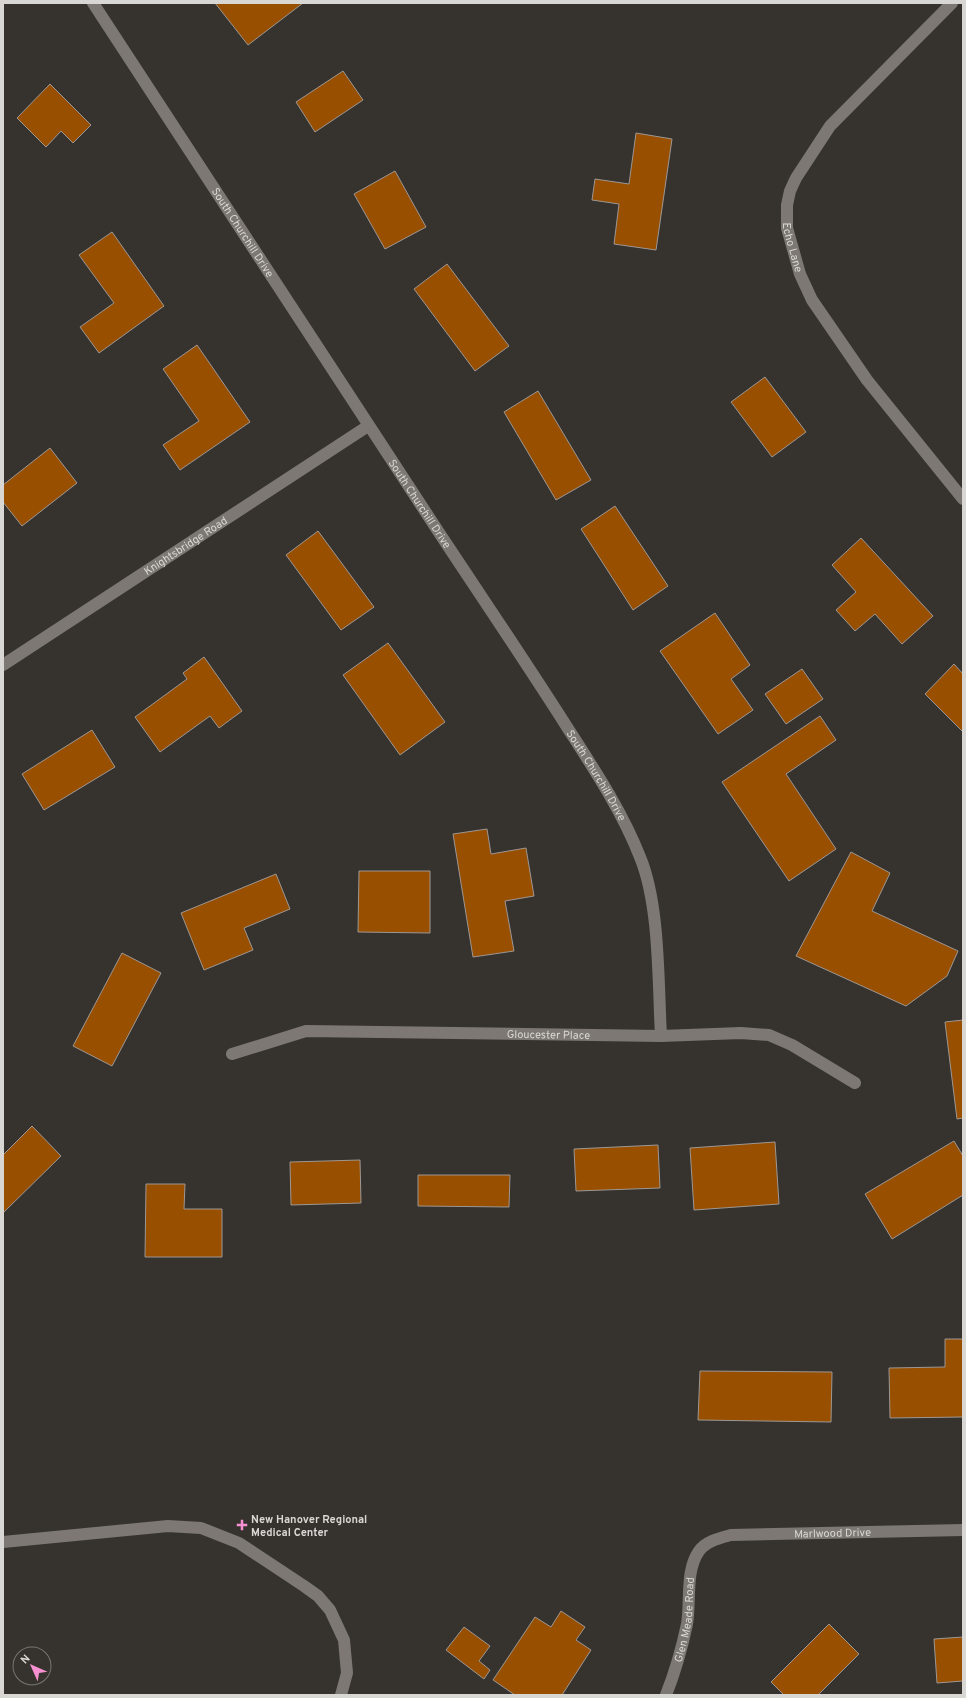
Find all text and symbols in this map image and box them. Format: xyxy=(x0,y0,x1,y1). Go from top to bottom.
street label: South Churchill Drive xyxy=(208,185,276,280)
street label: Echo Lane xyxy=(779,222,805,274)
street label: South Churchill Drive xyxy=(385,457,454,552)
street label: Knightsbridge Road xyxy=(141,514,230,579)
street label: South Churchill Drive xyxy=(563,728,629,824)
street label: Gloucester Place xyxy=(507,1028,590,1043)
place label: New Hanover Regional Medical Center xyxy=(251,1513,367,1540)
marker: New Hanover Regional Medical Center xyxy=(236,1519,248,1531)
street label: Marlwood Drive xyxy=(794,1526,871,1542)
street label: Glen Meade Road xyxy=(672,1577,698,1664)
north arrow xyxy=(12,1646,52,1686)
text: N xyxy=(18,1652,33,1667)

